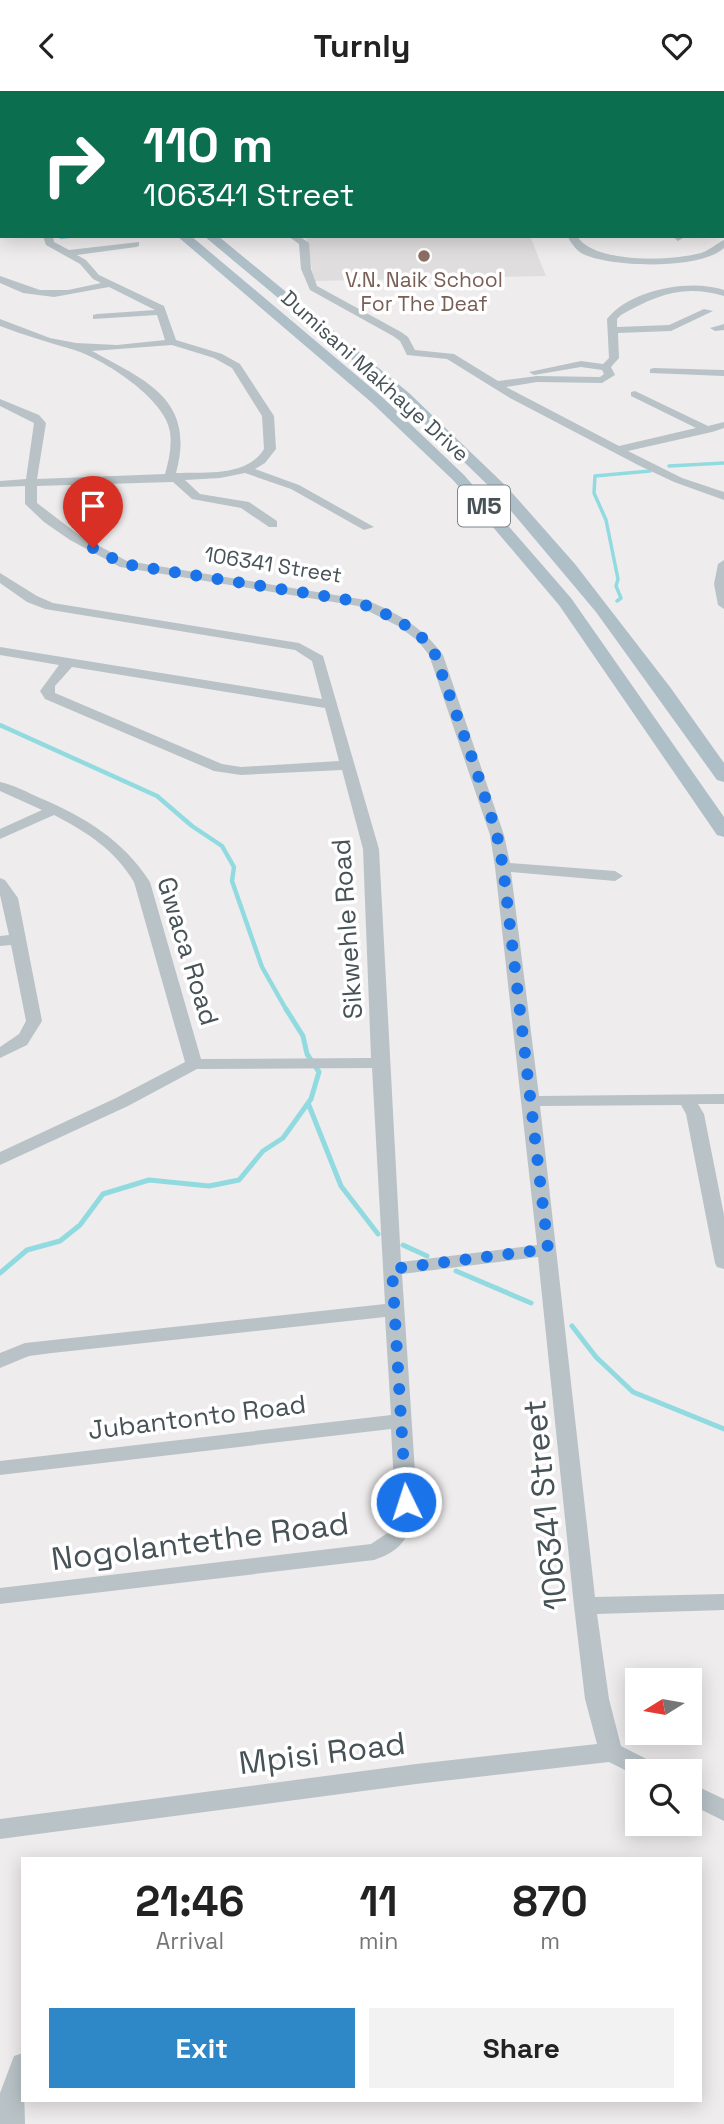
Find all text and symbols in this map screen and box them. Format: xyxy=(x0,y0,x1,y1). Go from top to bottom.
text: Turnly xyxy=(314,26,410,66)
icon: back xyxy=(28,27,66,65)
icon: heart xyxy=(658,27,696,65)
text: 110 m xyxy=(143,114,273,176)
icon: right xyxy=(28,119,119,210)
text: 106341 Street xyxy=(143,175,354,215)
marker: V.N. Naik School For The Deaf xyxy=(416,248,432,264)
place label: V.N. Naik School For The Deaf xyxy=(345,266,503,317)
street label: Dumisani Makhaye Drive xyxy=(276,284,475,467)
pin xyxy=(63,476,123,548)
road number: M5 xyxy=(458,485,510,527)
icon: arrive xyxy=(74,487,112,525)
street label: 106341 Street xyxy=(202,540,344,589)
street label: Sikwehle Road xyxy=(324,838,370,1020)
street label: Gwaca Road xyxy=(149,873,227,1029)
street label: Jubantonto Road xyxy=(86,1387,308,1447)
street label: 106341 Street xyxy=(514,1398,576,1612)
position arrow xyxy=(369,1465,443,1539)
street label: Nogolantethe Road xyxy=(49,1503,351,1579)
north arrow xyxy=(625,1668,702,1745)
map controls xyxy=(625,1668,702,1836)
street label: Mpisi Road xyxy=(236,1723,408,1783)
button: search xyxy=(625,1759,702,1836)
text: 21:46 xyxy=(135,1875,244,1928)
text: 11 xyxy=(360,1875,397,1928)
text: 870 xyxy=(513,1875,588,1928)
text: Arrival xyxy=(156,1926,224,1956)
text: min xyxy=(359,1926,398,1956)
text: m xyxy=(540,1926,560,1956)
button: Exit xyxy=(49,2008,355,2088)
button: Share xyxy=(369,2008,674,2088)

